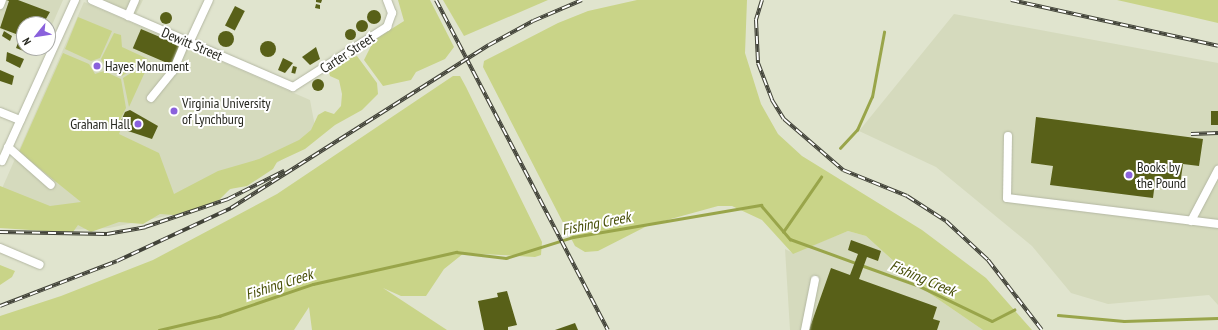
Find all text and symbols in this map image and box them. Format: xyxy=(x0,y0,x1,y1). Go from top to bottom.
north arrow xyxy=(16,16,56,56)
street label: Dewitt Street xyxy=(159,24,225,64)
street label: Carter Street xyxy=(317,29,377,77)
text: N xyxy=(19,35,34,48)
place label: Hayes Monument xyxy=(105,58,189,74)
marker: Hayes Monument xyxy=(92,61,102,71)
place label: Virginia University of Lynchburg xyxy=(182,95,271,128)
marker: Virginia University of Lynchburg xyxy=(169,106,179,116)
place label: Graham Hall xyxy=(70,116,130,132)
marker: Graham Hall xyxy=(133,119,143,129)
place label: Books by the Pound xyxy=(1137,159,1186,192)
marker: Books by the Pound xyxy=(1124,170,1134,180)
water label: Fishing Creek xyxy=(560,208,632,238)
water label: Fishing Creek xyxy=(887,256,959,300)
water label: Fishing Creek xyxy=(243,265,315,303)

